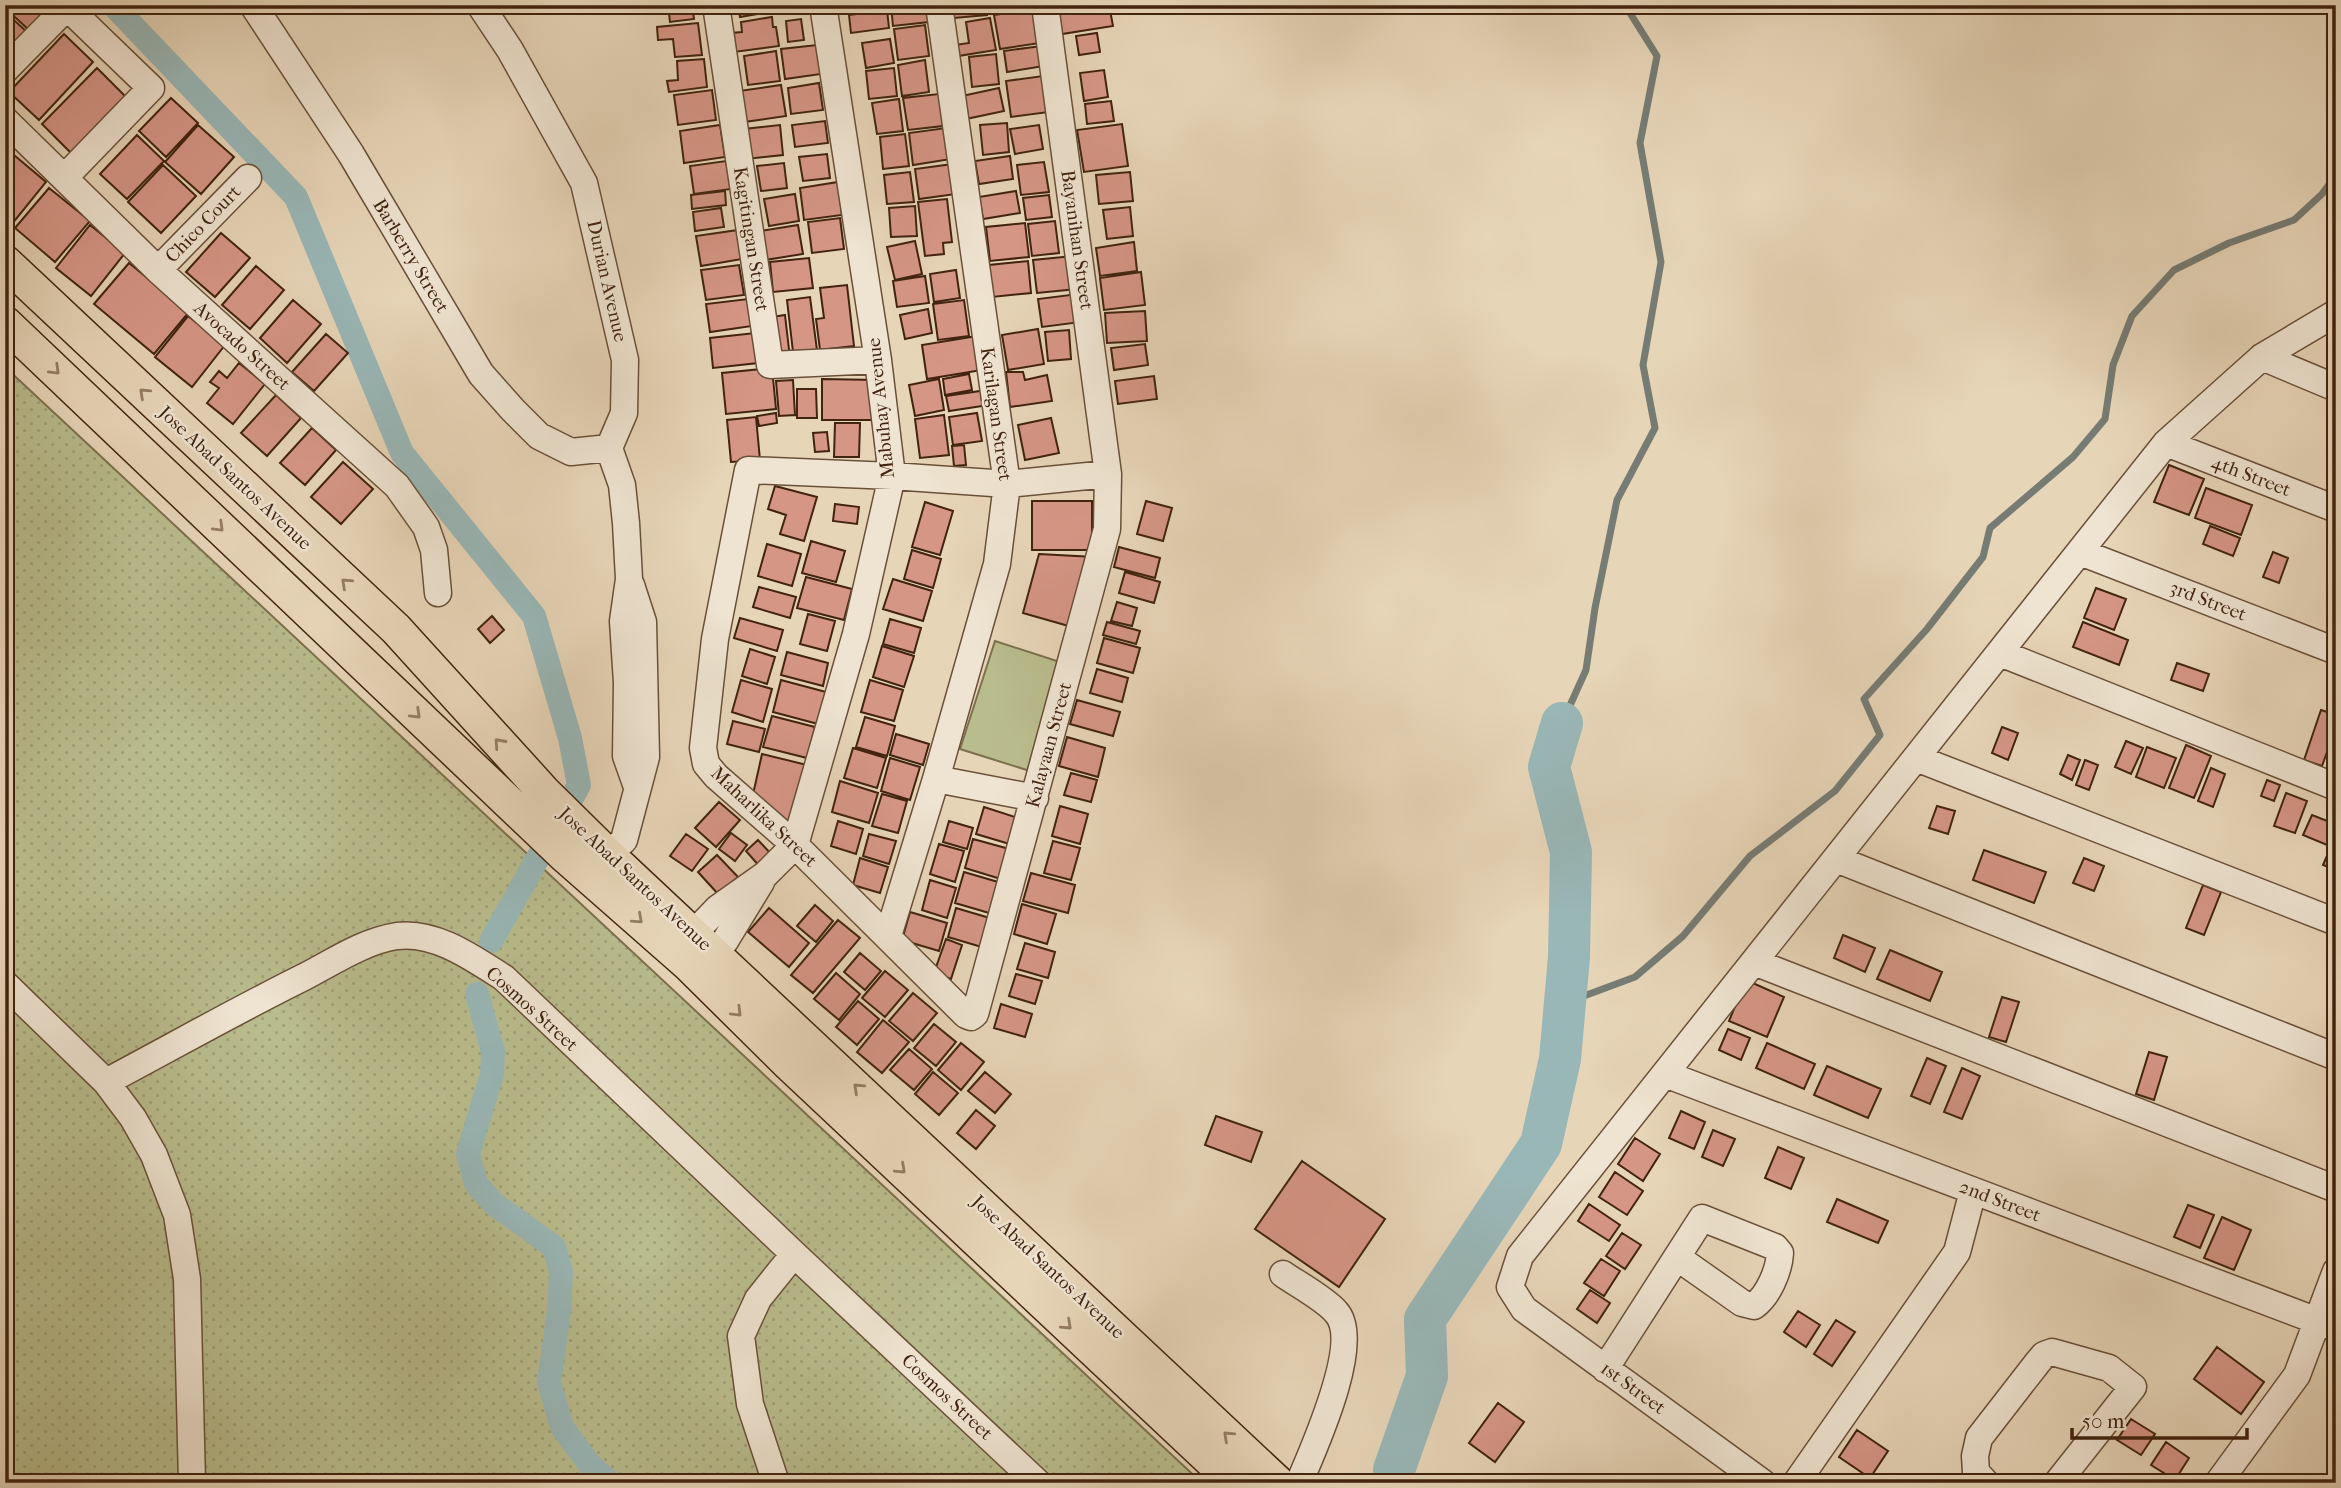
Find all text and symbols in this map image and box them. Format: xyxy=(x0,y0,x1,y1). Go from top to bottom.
street label: Kagitingan Street xyxy=(729,165,773,313)
street label: Bayanihan Street xyxy=(1056,169,1098,311)
street label: Chico Court xyxy=(161,181,245,267)
street label: Barberry Street xyxy=(368,195,454,317)
street label: Durian Avenue xyxy=(582,218,632,344)
street label: Avocado Street xyxy=(189,296,295,395)
street label: Mabuhay Avenue xyxy=(863,337,899,479)
street label: Karilagan Street xyxy=(976,346,1016,482)
one-way arrow xyxy=(47,362,60,375)
one-way arrow xyxy=(140,389,153,402)
street label: Jose Abad Santos Avenue xyxy=(153,400,316,554)
street label: 4th Street xyxy=(2208,451,2294,501)
one-way arrow xyxy=(211,519,224,532)
street label: 3rd Street xyxy=(2167,576,2250,626)
one-way arrow xyxy=(341,578,354,591)
street label: Kalayaan Street xyxy=(1022,680,1076,810)
one-way arrow xyxy=(408,706,421,719)
one-way arrow xyxy=(494,738,507,751)
street label: Maharlika Street xyxy=(706,762,822,872)
street label: Jose Abad Santos Avenue xyxy=(553,801,716,955)
one-way arrow xyxy=(630,911,643,923)
street label: Cosmos Street xyxy=(482,962,583,1056)
one-way arrow xyxy=(729,1003,742,1016)
one-way arrow xyxy=(853,1084,866,1097)
one-way arrow xyxy=(893,1161,906,1173)
street label: 2nd Street xyxy=(1956,1175,2044,1227)
street label: Jose Abad Santos Avenue xyxy=(966,1189,1129,1343)
one-way arrow xyxy=(1059,1316,1072,1329)
street label: Cosmos Street xyxy=(897,1349,997,1445)
street label: 1st Street xyxy=(1596,1357,1670,1419)
scale bar xyxy=(2072,1397,2246,1441)
text: 50 m xyxy=(2082,1409,2125,1433)
one-way arrow xyxy=(1223,1432,1236,1444)

